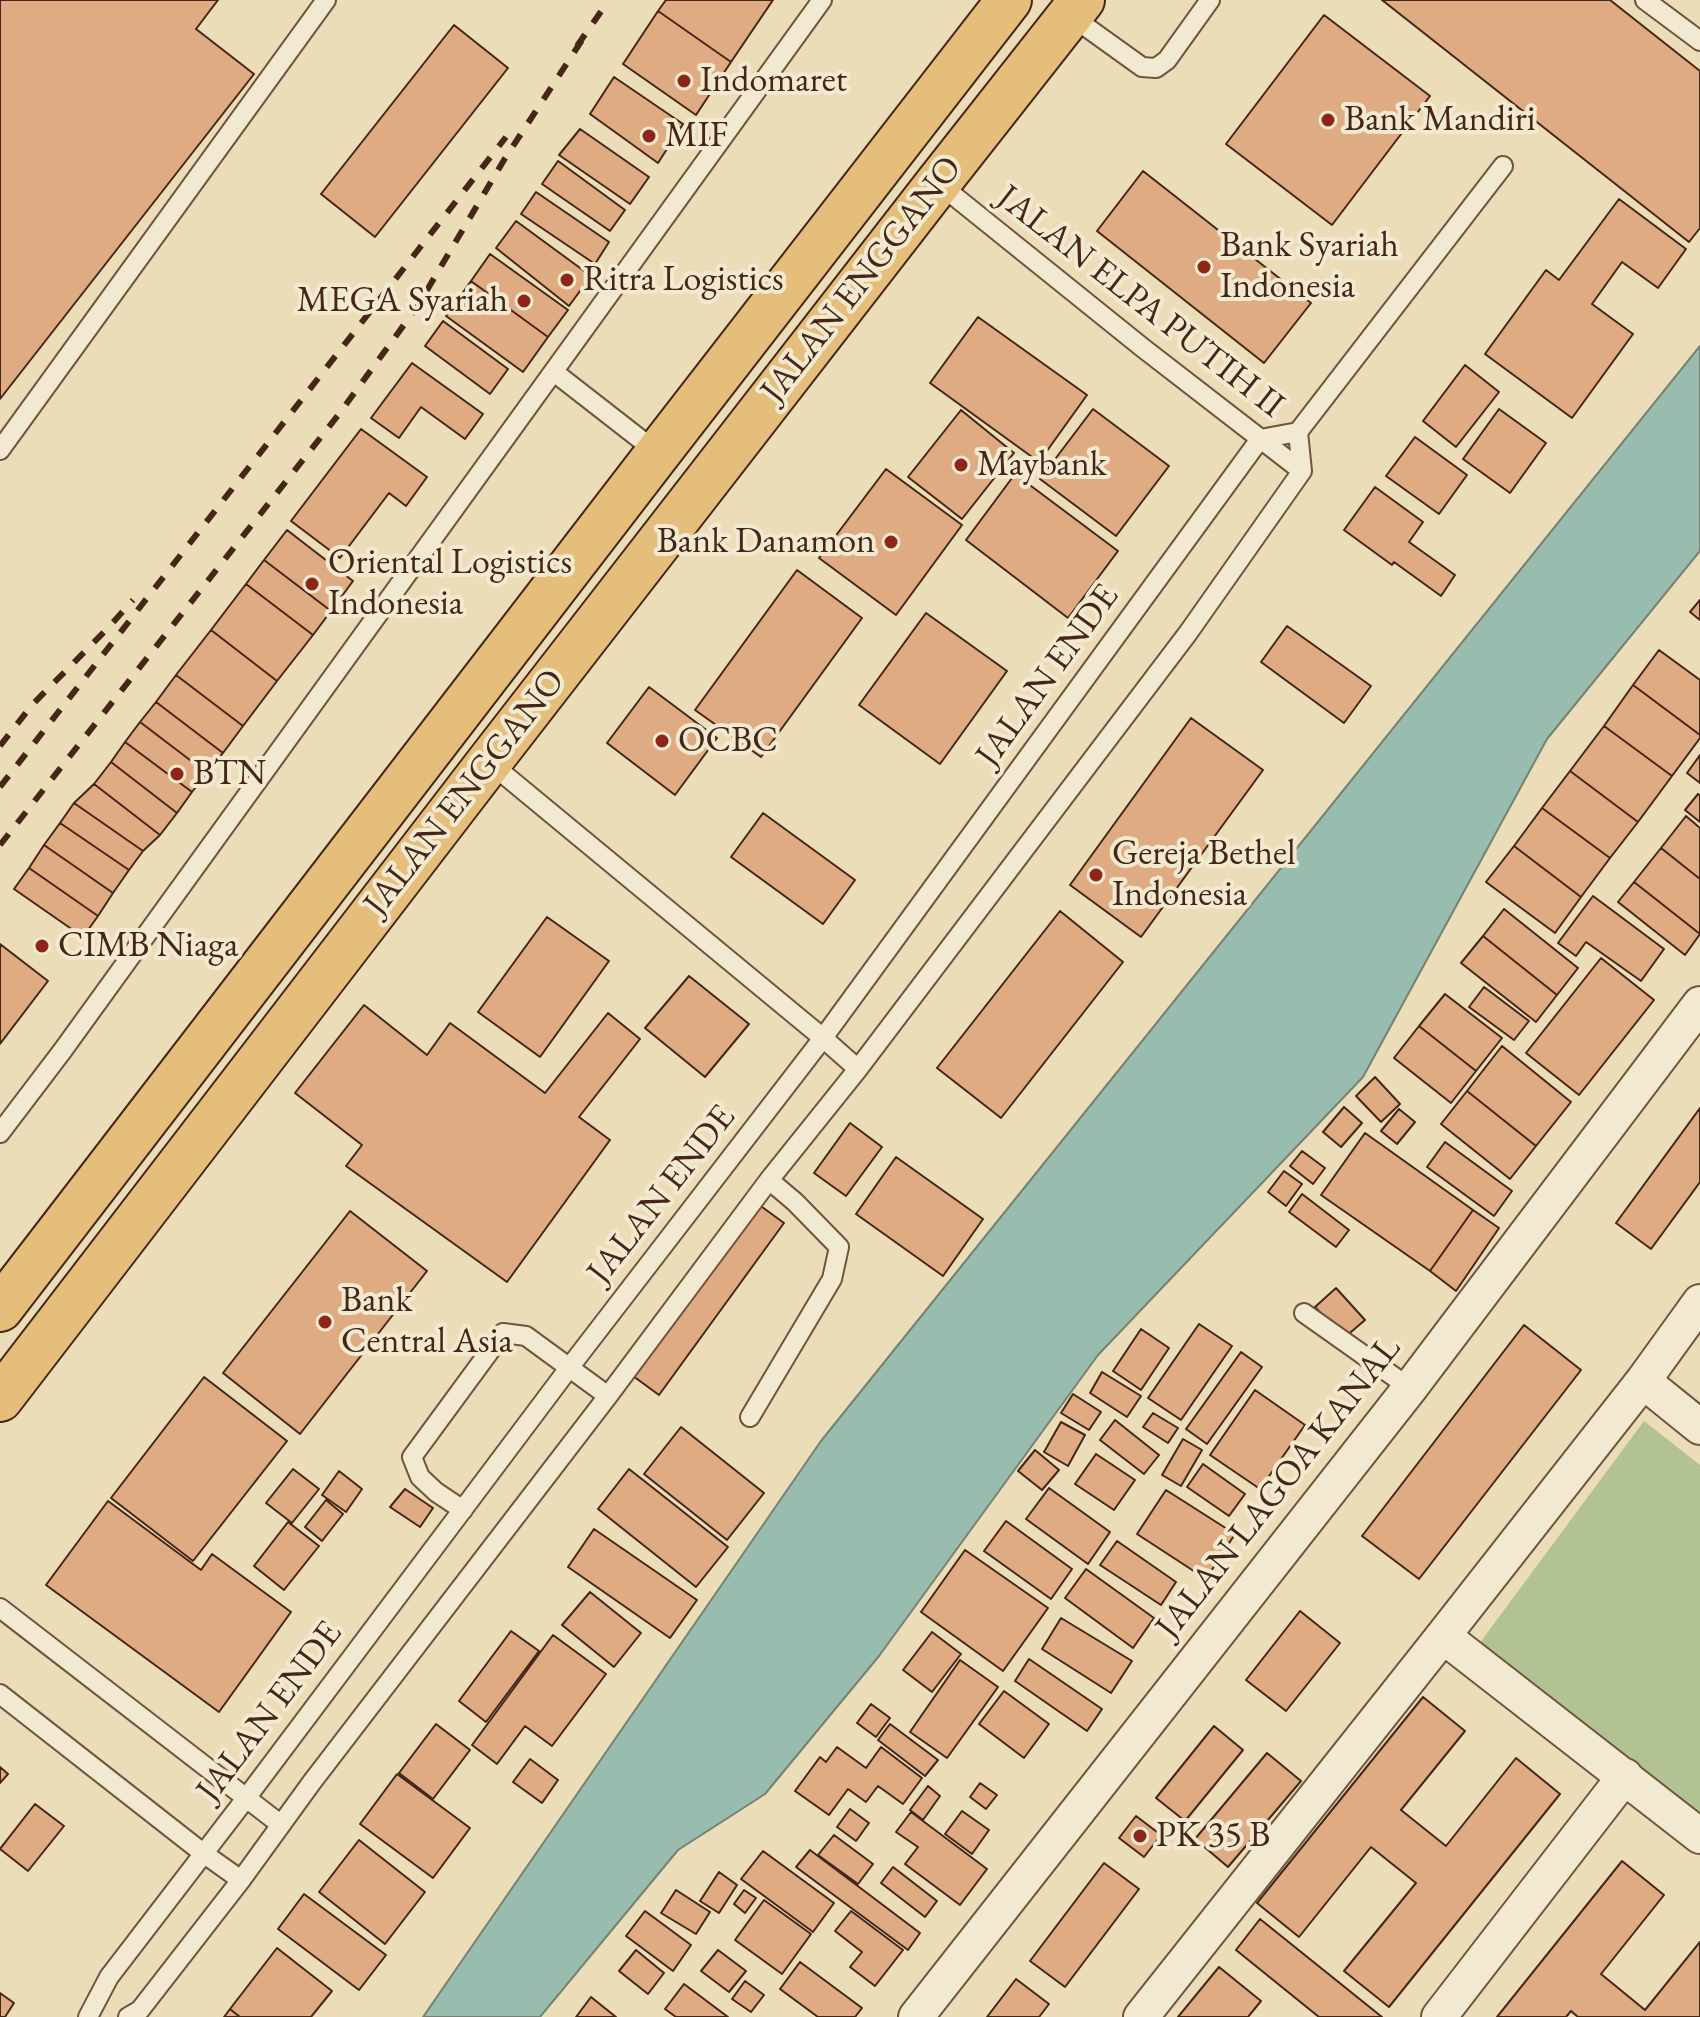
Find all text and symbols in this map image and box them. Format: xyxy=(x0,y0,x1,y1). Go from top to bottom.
place label: Indomaret xyxy=(700,59,847,103)
marker: Indomaret xyxy=(675,72,693,90)
place label: Bank Mandiri xyxy=(1344,98,1536,142)
marker: Bank Mandiri xyxy=(1319,111,1337,129)
place label: MIF xyxy=(665,114,728,158)
marker: MIF xyxy=(640,127,658,145)
street label: JALAN ENGGANO xyxy=(752,148,972,412)
street label: JALAN ELPA PUTIH II xyxy=(988,176,1292,428)
place label: Bank Syariah Indonesia xyxy=(1220,224,1399,309)
place label: Ritra Logistics xyxy=(583,258,784,302)
marker: Bank Syariah Indonesia xyxy=(1195,258,1213,276)
marker: Ritra Logistics xyxy=(558,271,576,289)
place label: MEGA Syariah xyxy=(297,279,508,323)
marker: MEGA Syariah xyxy=(515,292,533,310)
place label: Maybank xyxy=(977,443,1107,487)
marker: Maybank xyxy=(952,456,970,474)
place label: Bank Danamon xyxy=(657,520,875,564)
marker: Bank Danamon xyxy=(882,533,900,551)
place label: Oriental Logistics Indonesia xyxy=(328,541,572,626)
marker: Oriental Logistics Indonesia xyxy=(303,575,321,593)
street label: JALAN ENDE xyxy=(967,576,1129,776)
street label: JALAN ENGGANO xyxy=(355,661,575,925)
place label: OCBC xyxy=(678,719,778,763)
marker: OCBC xyxy=(653,732,671,750)
place label: BTN xyxy=(193,752,266,796)
marker: BTN xyxy=(168,765,186,783)
place label: Gereja Bethel Indonesia xyxy=(1112,832,1296,917)
marker: Gereja Bethel Indonesia xyxy=(1087,866,1105,884)
place label: CIMB Niaga xyxy=(58,924,238,968)
marker: CIMB Niaga xyxy=(33,937,51,955)
street label: JALAN ENDE xyxy=(579,1097,745,1293)
place label: Bank Central Asia xyxy=(341,1279,513,1364)
marker: Bank Central Asia xyxy=(316,1313,334,1331)
street label: JALAN LAGOA KANAL xyxy=(1147,1328,1411,1648)
street label: JALAN ENDE xyxy=(188,1613,352,1811)
place label: PK 35 B xyxy=(1156,1814,1270,1858)
marker: PK 35 B xyxy=(1131,1827,1149,1845)

